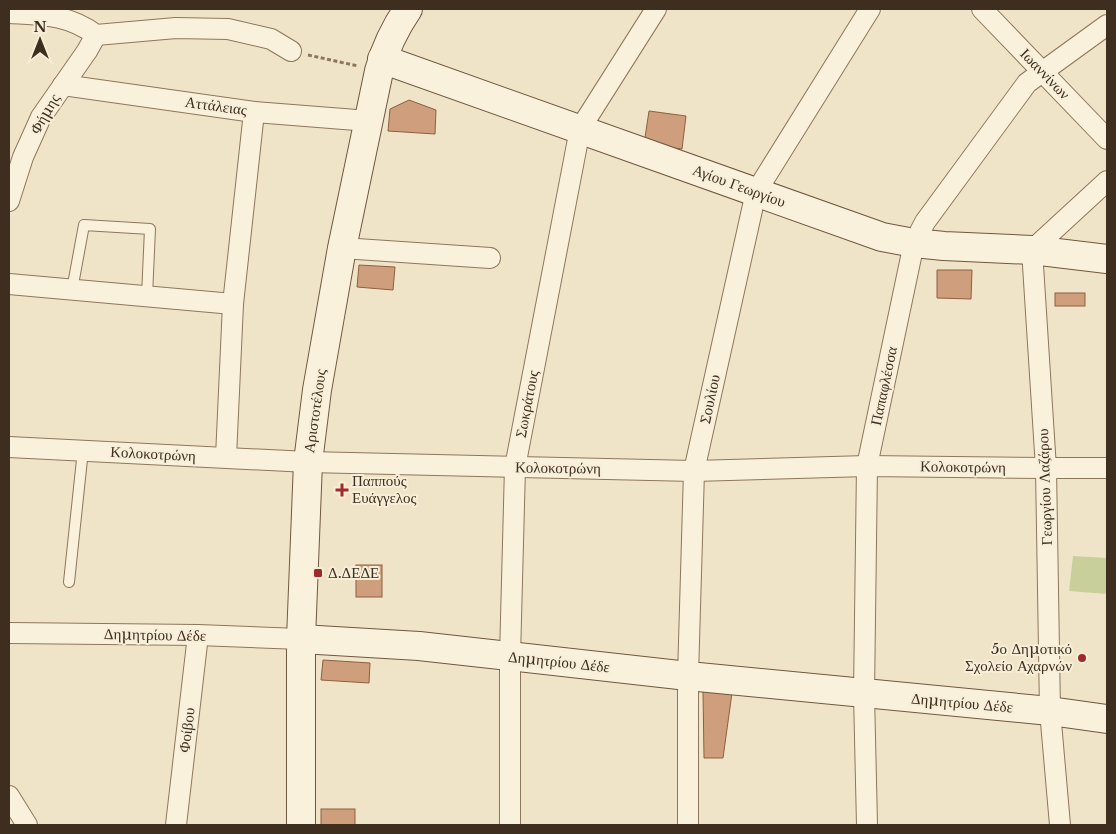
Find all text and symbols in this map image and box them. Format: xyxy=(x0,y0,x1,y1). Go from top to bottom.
north arrow xyxy=(15,15,65,65)
text: N xyxy=(33,18,47,36)
street label: Ιωαννίνων xyxy=(1016,44,1074,103)
street label: Φήμης xyxy=(25,90,64,137)
street label: Αττάλειας xyxy=(184,92,248,119)
street label: Αγίου Γεωργίου xyxy=(690,160,788,211)
street label: Παπαφλέσσα xyxy=(866,344,901,427)
street label: Αριστοτέλους xyxy=(299,368,330,454)
street label: Σωκράτους xyxy=(511,368,542,439)
street label: Σουλίου xyxy=(695,373,724,425)
street label: Γεωργίου Λαζάρου xyxy=(1033,428,1056,546)
street label: Κολοκοτρώνη xyxy=(110,442,197,465)
street label: Κολοκοτρώνη xyxy=(920,456,1006,477)
street label: Κολοκοτρώνη xyxy=(515,457,601,478)
place label: Παππούς Ευάγγελος xyxy=(352,471,417,507)
marker: Παππούς Ευάγγελος xyxy=(336,484,348,496)
place label: Δ.ΔΕΔΕ xyxy=(328,563,379,582)
marker: Δ.ΔΕΔΕ xyxy=(312,567,324,579)
street label: Δημητρίου Δέδε xyxy=(104,624,206,645)
place label: 5ο Δημοτικό Σχολείο Αχαρνών xyxy=(965,639,1072,675)
street label: Δημητρίου Δέδε xyxy=(507,647,611,676)
marker: 5ο Δημοτικό Σχολείο Αχαρνών xyxy=(1076,652,1088,664)
street label: Δημητρίου Δέδε xyxy=(910,689,1014,716)
street label: Φοίβου xyxy=(174,706,199,753)

